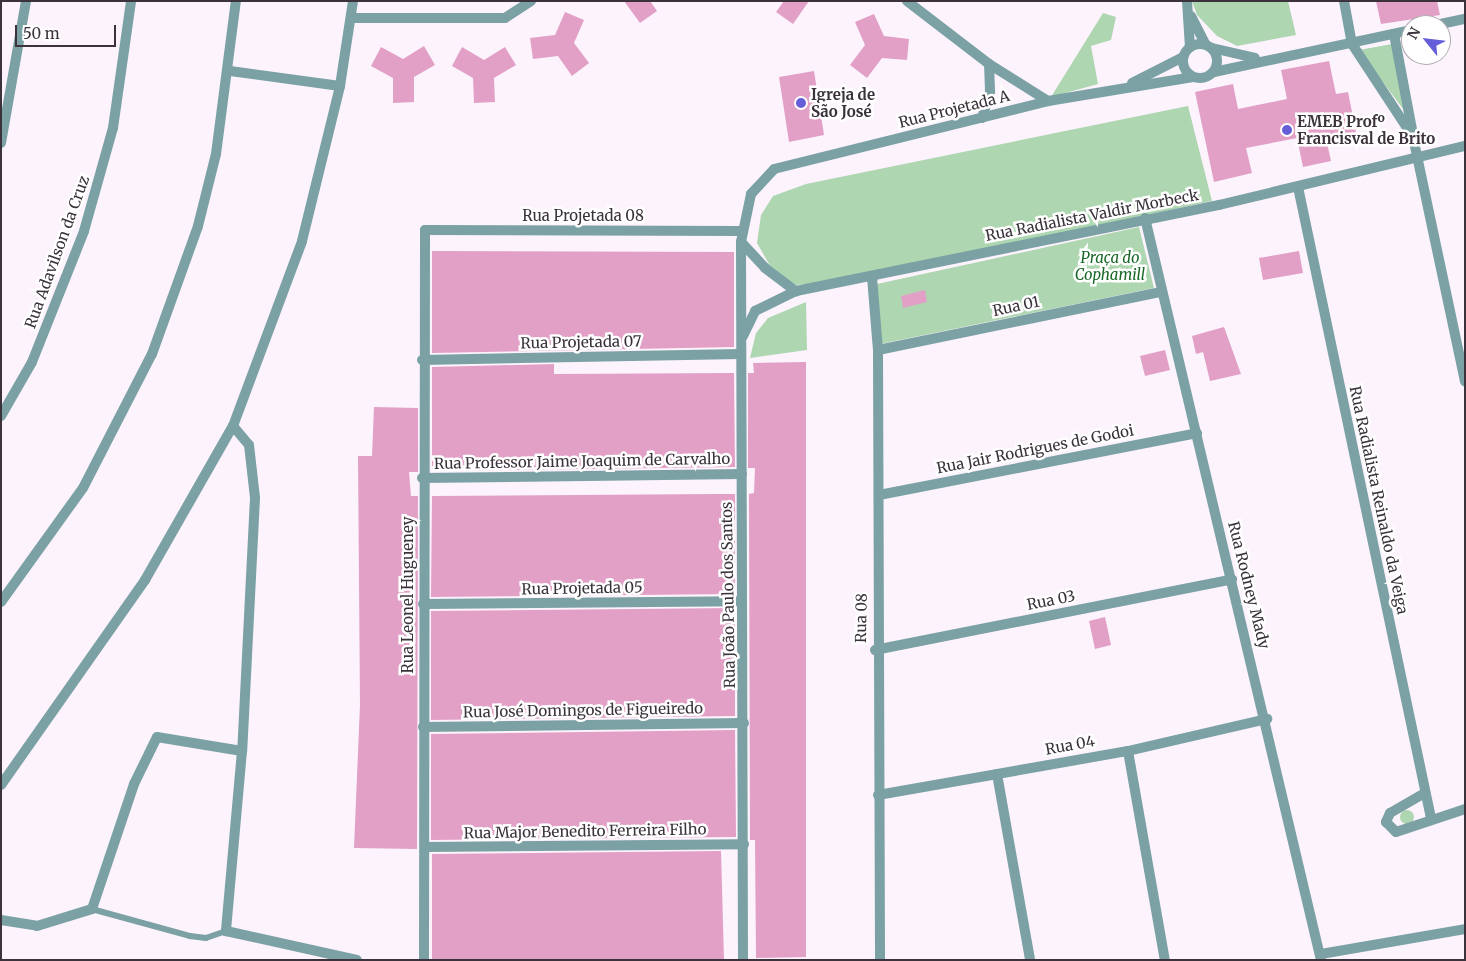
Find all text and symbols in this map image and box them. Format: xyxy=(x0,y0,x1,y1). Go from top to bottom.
scale bar xyxy=(18,15,119,47)
north arrow xyxy=(1401,15,1451,65)
text: 50 m xyxy=(23,24,60,43)
text: N xyxy=(1403,24,1424,42)
place label: Igreja de São José xyxy=(811,85,875,120)
street label: Rua Projetada A xyxy=(897,87,1011,131)
marker: Igreja de São José xyxy=(795,97,807,109)
place label: EMEB Profº Francisval de Brito xyxy=(1297,112,1435,147)
marker: EMEB Profº Francisval de Brito xyxy=(1281,124,1293,136)
street label: Rua Adavilson da Cruz xyxy=(21,173,93,331)
street label: Rua Radialista Valdir Morbeck xyxy=(984,185,1200,245)
street label: Rua Projetada 08 xyxy=(522,207,644,225)
park label: Praça do Cophamill xyxy=(1075,248,1145,283)
street label: Rua 01 xyxy=(991,292,1041,320)
street label: Rua Projetada 07 xyxy=(520,332,642,352)
street label: Rua Radialista Reinaldo da Veiga xyxy=(1346,384,1412,616)
street label: Rua Jair Rodrigues de Godoi xyxy=(935,421,1135,477)
street label: Rua Professor Jaime Joaquim de Carvalho xyxy=(434,449,730,473)
street label: Rua João Paulo dos Santos xyxy=(717,502,739,688)
street label: Rua Leonel Hugueney xyxy=(399,516,417,674)
street label: Rua Rodney Mady xyxy=(1224,520,1274,650)
street label: Rua Projetada 05 xyxy=(521,578,643,598)
street label: Rua 03 xyxy=(1025,587,1077,613)
street label: Rua 08 xyxy=(852,593,870,643)
street label: Rua José Domingos de Figueiredo xyxy=(463,699,703,721)
street label: Rua 04 xyxy=(1044,732,1096,758)
street label: Rua Major Benedito Ferreira Filho xyxy=(463,820,707,842)

